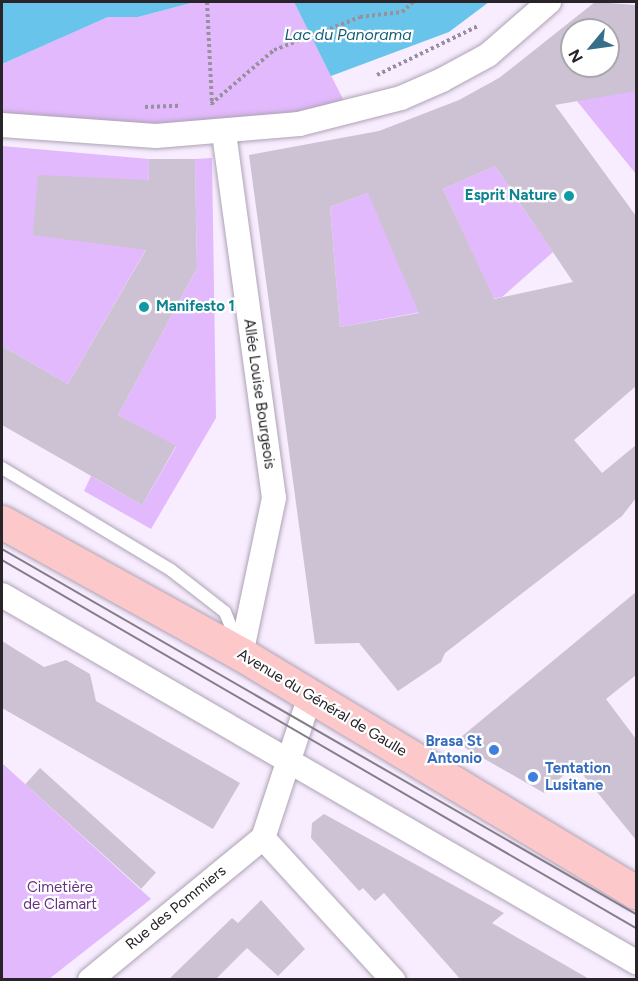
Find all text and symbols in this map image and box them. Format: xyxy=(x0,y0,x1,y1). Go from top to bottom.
north arrow xyxy=(560,18,620,78)
water label: Lac du Panorama xyxy=(284,25,412,45)
text: N xyxy=(564,46,587,66)
place label: Esprit Nature xyxy=(465,187,557,205)
marker: Esprit Nature xyxy=(562,189,576,203)
place label: Manifesto 1 xyxy=(156,298,235,316)
marker: Manifesto 1 xyxy=(137,300,151,314)
street label: Allée Louise Bourgeois xyxy=(240,318,278,470)
street label: Avenue du Général de Gaulle xyxy=(234,645,410,761)
place label: Brasa St Antonio xyxy=(425,732,482,767)
marker: Brasa St Antonio xyxy=(487,743,501,757)
place label: Tentation Lusitane xyxy=(545,759,611,794)
marker: Tentation Lusitane xyxy=(526,770,540,784)
street label: Rue des Pommiers xyxy=(122,862,230,954)
park label: Cimetière de Clamart xyxy=(23,878,97,913)

